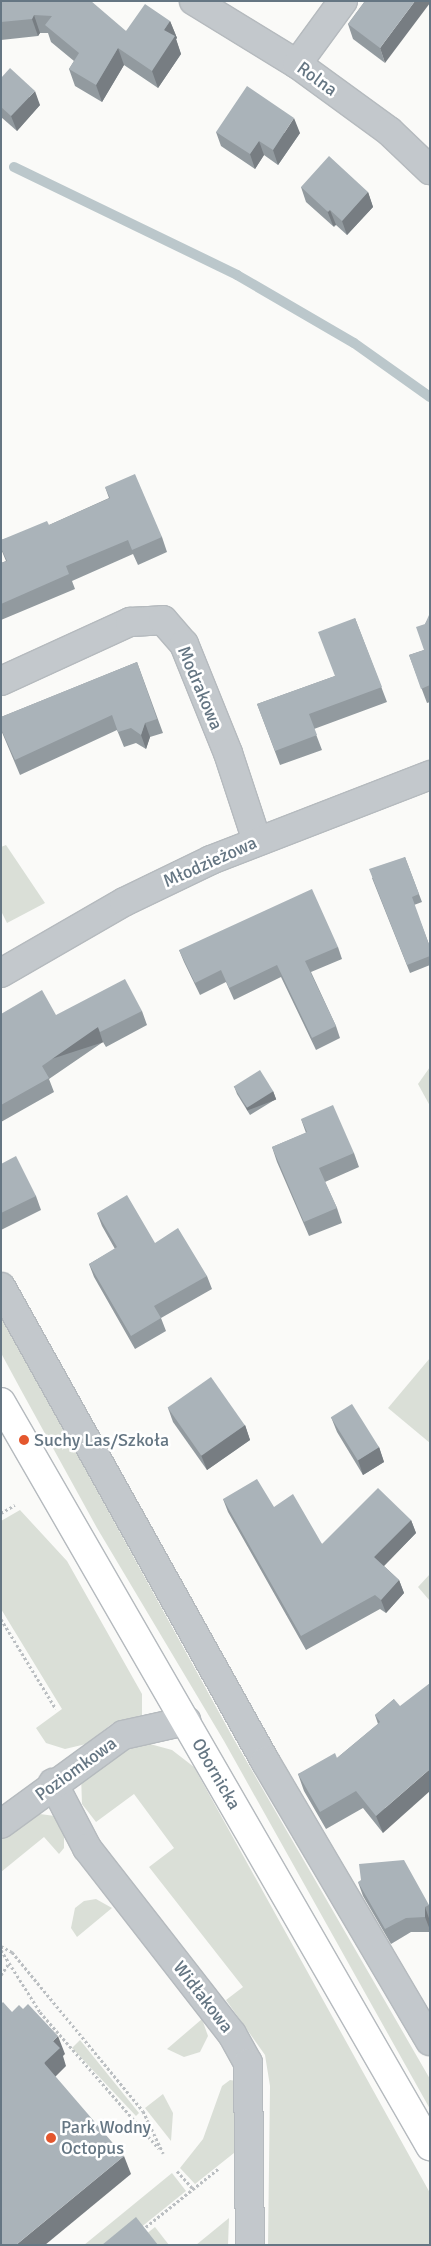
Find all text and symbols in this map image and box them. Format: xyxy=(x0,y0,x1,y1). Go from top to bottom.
street label: Rolna xyxy=(293,57,341,101)
street label: Modrakowa xyxy=(173,643,227,733)
street label: Młodzieżowa xyxy=(160,832,260,892)
place label: Suchy Las/Szkoła xyxy=(34,1429,169,1451)
marker: Suchy Las/Szkoła xyxy=(18,1434,30,1446)
street label: Poziomkowa xyxy=(31,1732,121,1806)
street label: Obornicka xyxy=(187,1735,245,1813)
street label: Widłakowa xyxy=(168,1957,238,2037)
place label: Park Wodny Octopus xyxy=(61,2117,151,2160)
marker: Park Wodny Octopus xyxy=(45,2132,57,2144)

